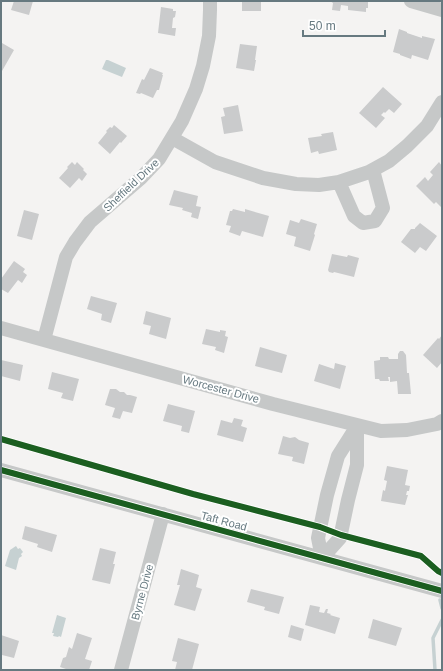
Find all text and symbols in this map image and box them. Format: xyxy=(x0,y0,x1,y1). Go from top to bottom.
scale bar xyxy=(303,12,385,38)
text: 50 m xyxy=(309,19,336,33)
street label: Sheffield Drive xyxy=(101,156,161,214)
street label: Worcester Drive xyxy=(181,373,261,405)
street label: Taft Road xyxy=(200,509,248,533)
street label: Byrne Drive xyxy=(129,563,155,621)

